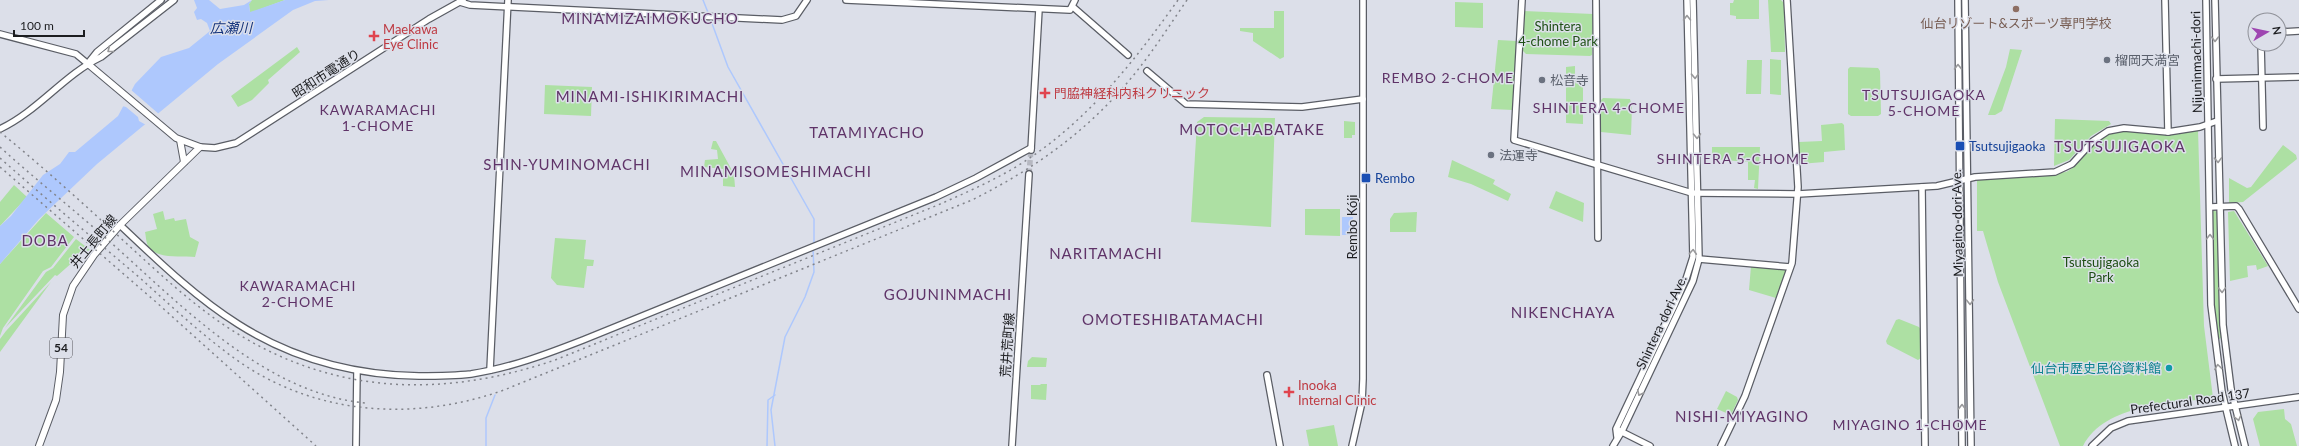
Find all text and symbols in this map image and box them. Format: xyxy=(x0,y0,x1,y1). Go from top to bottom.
marker: 仙台リゾート&スポーツ専門学校 xyxy=(2011,4,2021,14)
district label: MINAMIZAIMOKUCHO xyxy=(561,9,739,27)
street label: Nijuninmachi-dori xyxy=(2187,11,2205,113)
scale bar xyxy=(14,12,84,38)
north arrow xyxy=(2247,12,2287,52)
one-way arrow xyxy=(1683,15,1691,21)
place label: 仙台リゾート&スポーツ専門学校 xyxy=(1921,15,2112,31)
text: 100 m xyxy=(20,18,54,33)
park label: Shintera 4-chome Park xyxy=(1518,18,1598,49)
water label: 広瀬川 xyxy=(210,19,254,36)
place label: Maekawa Eye Clinic xyxy=(383,21,438,52)
text: N xyxy=(2270,25,2284,36)
marker: Maekawa Eye Clinic xyxy=(368,30,380,42)
one-way arrow xyxy=(2211,36,2219,42)
street label: 昭和市電通り xyxy=(289,45,363,101)
one-way arrow xyxy=(108,46,115,53)
place label: 榴岡天満宮 xyxy=(2115,52,2180,68)
marker: 榴岡天満宮 xyxy=(2102,55,2112,65)
one-way arrow xyxy=(1954,64,1962,70)
district label: REMBO 2-CHOME xyxy=(1382,69,1514,86)
place label: 松音寺 xyxy=(1550,72,1589,88)
one-way arrow xyxy=(1691,73,1700,79)
marker: 松音寺 xyxy=(1537,75,1547,85)
place label: 門脇神経科内科クリニック xyxy=(1054,85,1210,101)
district label: TSUTSUJIGAOKA 5-CHOME xyxy=(1862,86,1986,119)
district label: MINAMI-ISHIKIRIMACHI xyxy=(556,87,744,105)
marker: 門脇神経科内科クリニック xyxy=(1039,87,1051,99)
district label: SHINTERA 4-CHOME xyxy=(1533,99,1685,116)
district label: KAWARAMACHI 1-CHOME xyxy=(320,101,436,134)
district label: MOTOCHABATAKE xyxy=(1179,120,1325,138)
district label: TATAMIYACHO xyxy=(809,123,925,141)
one-way arrow xyxy=(1693,133,1701,139)
district label: TSUTSUJIGAOKA xyxy=(2054,137,2186,155)
place label: Tsutsujigaoka xyxy=(1969,138,2046,154)
marker: Tsutsujigaoka xyxy=(1954,140,1966,152)
place label: 法運寺 xyxy=(1499,147,1538,163)
marker: 法運寺 xyxy=(1486,150,1496,160)
district label: SHINTERA 5-CHOME xyxy=(1657,150,1809,167)
district label: SHIN-YUMINOMACHI xyxy=(483,155,651,173)
one-way arrow xyxy=(2214,157,2222,163)
district label: MINAMISOMESHIMACHI xyxy=(680,162,872,180)
street label: Miyagino-dori Ave. xyxy=(1948,169,1966,277)
place label: Rembo xyxy=(1375,170,1415,186)
marker: Rembo xyxy=(1360,172,1372,184)
street label: Rembo Kóji xyxy=(1344,195,1360,260)
street label: 井土長町線 xyxy=(66,211,120,271)
district label: DOBA xyxy=(21,231,69,249)
one-way arrow xyxy=(2206,234,2214,240)
district label: NARITAMACHI xyxy=(1049,244,1163,262)
one-way arrow xyxy=(1688,249,1697,255)
park label: Tsutsujigaoka Park xyxy=(2063,254,2139,285)
street label: Shintera-dori Ave. xyxy=(1632,272,1690,372)
district label: KAWARAMACHI 2-CHOME xyxy=(240,277,356,310)
district label: GOJUNINMACHI xyxy=(884,285,1012,303)
one-way arrow xyxy=(2217,287,2226,293)
one-way arrow xyxy=(1965,299,1974,305)
district label: NIKENCHAYA xyxy=(1511,303,1615,321)
district label: OMOTESHIBATAMACHI xyxy=(1082,310,1264,328)
street label: 荒井荒町線 xyxy=(997,312,1017,378)
road number: 54 xyxy=(50,338,72,358)
place label: 仙台市歴史民俗資料館 xyxy=(2031,360,2161,376)
marker: 仙台市歴史民俗資料館 xyxy=(2164,363,2174,373)
one-way arrow xyxy=(2214,364,2223,370)
place label: Inooka Internal Clinic xyxy=(1298,377,1377,408)
street label: Prefectural Road 137 xyxy=(2129,385,2251,417)
marker: Inooka Internal Clinic xyxy=(1283,386,1295,398)
one-way arrow xyxy=(1637,389,1645,396)
one-way arrow xyxy=(1958,404,1966,410)
district label: NISHI-MIYAGINO xyxy=(1675,407,1809,425)
one-way arrow xyxy=(2233,415,2242,422)
district label: MIYAGINO 1-CHOME xyxy=(1832,416,1988,433)

